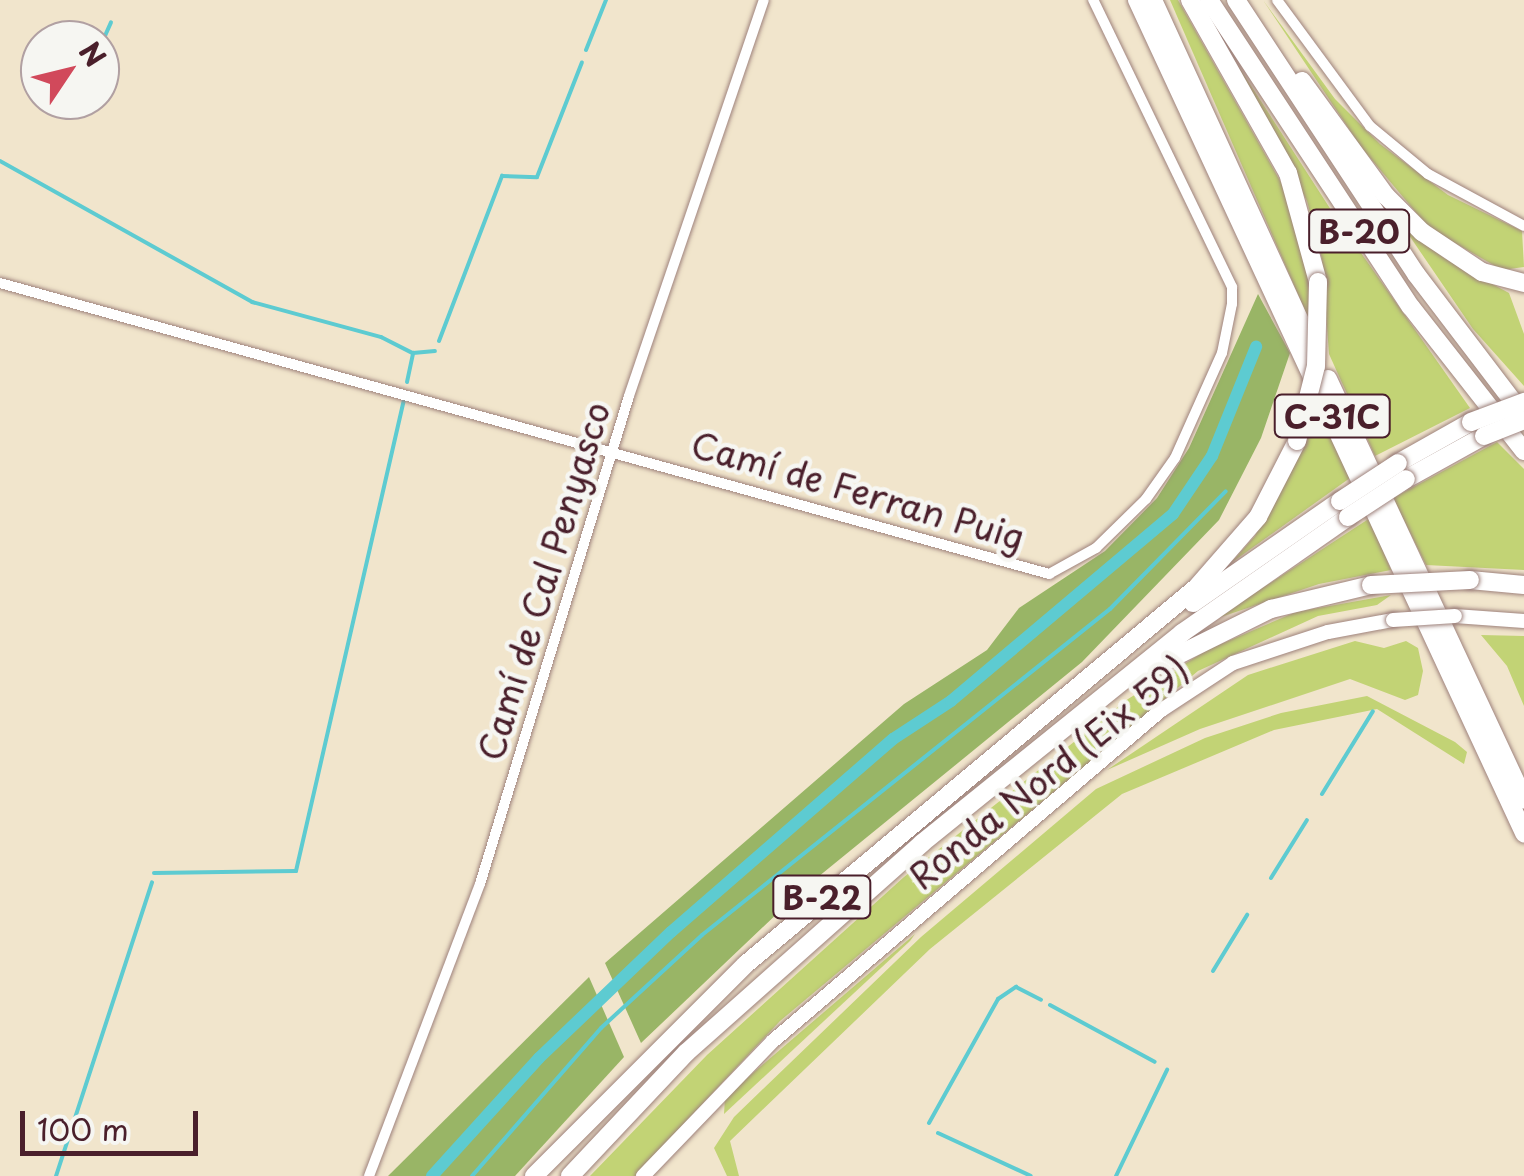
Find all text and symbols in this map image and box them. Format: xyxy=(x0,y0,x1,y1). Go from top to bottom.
north arrow xyxy=(20,20,120,120)
text: N xyxy=(69,32,117,75)
road number: B-20 xyxy=(1306,204,1412,258)
road number: C-31C xyxy=(1272,389,1392,443)
street label: Camí de Cal Penyasco xyxy=(468,395,618,767)
street label: Camí de Ferran Puig xyxy=(686,422,1030,558)
street label: Ronda Nord (Eix 59) xyxy=(901,647,1195,897)
road number: B-22 xyxy=(772,870,872,924)
scale bar xyxy=(25,1091,202,1153)
text: 100 m xyxy=(37,1106,129,1151)

